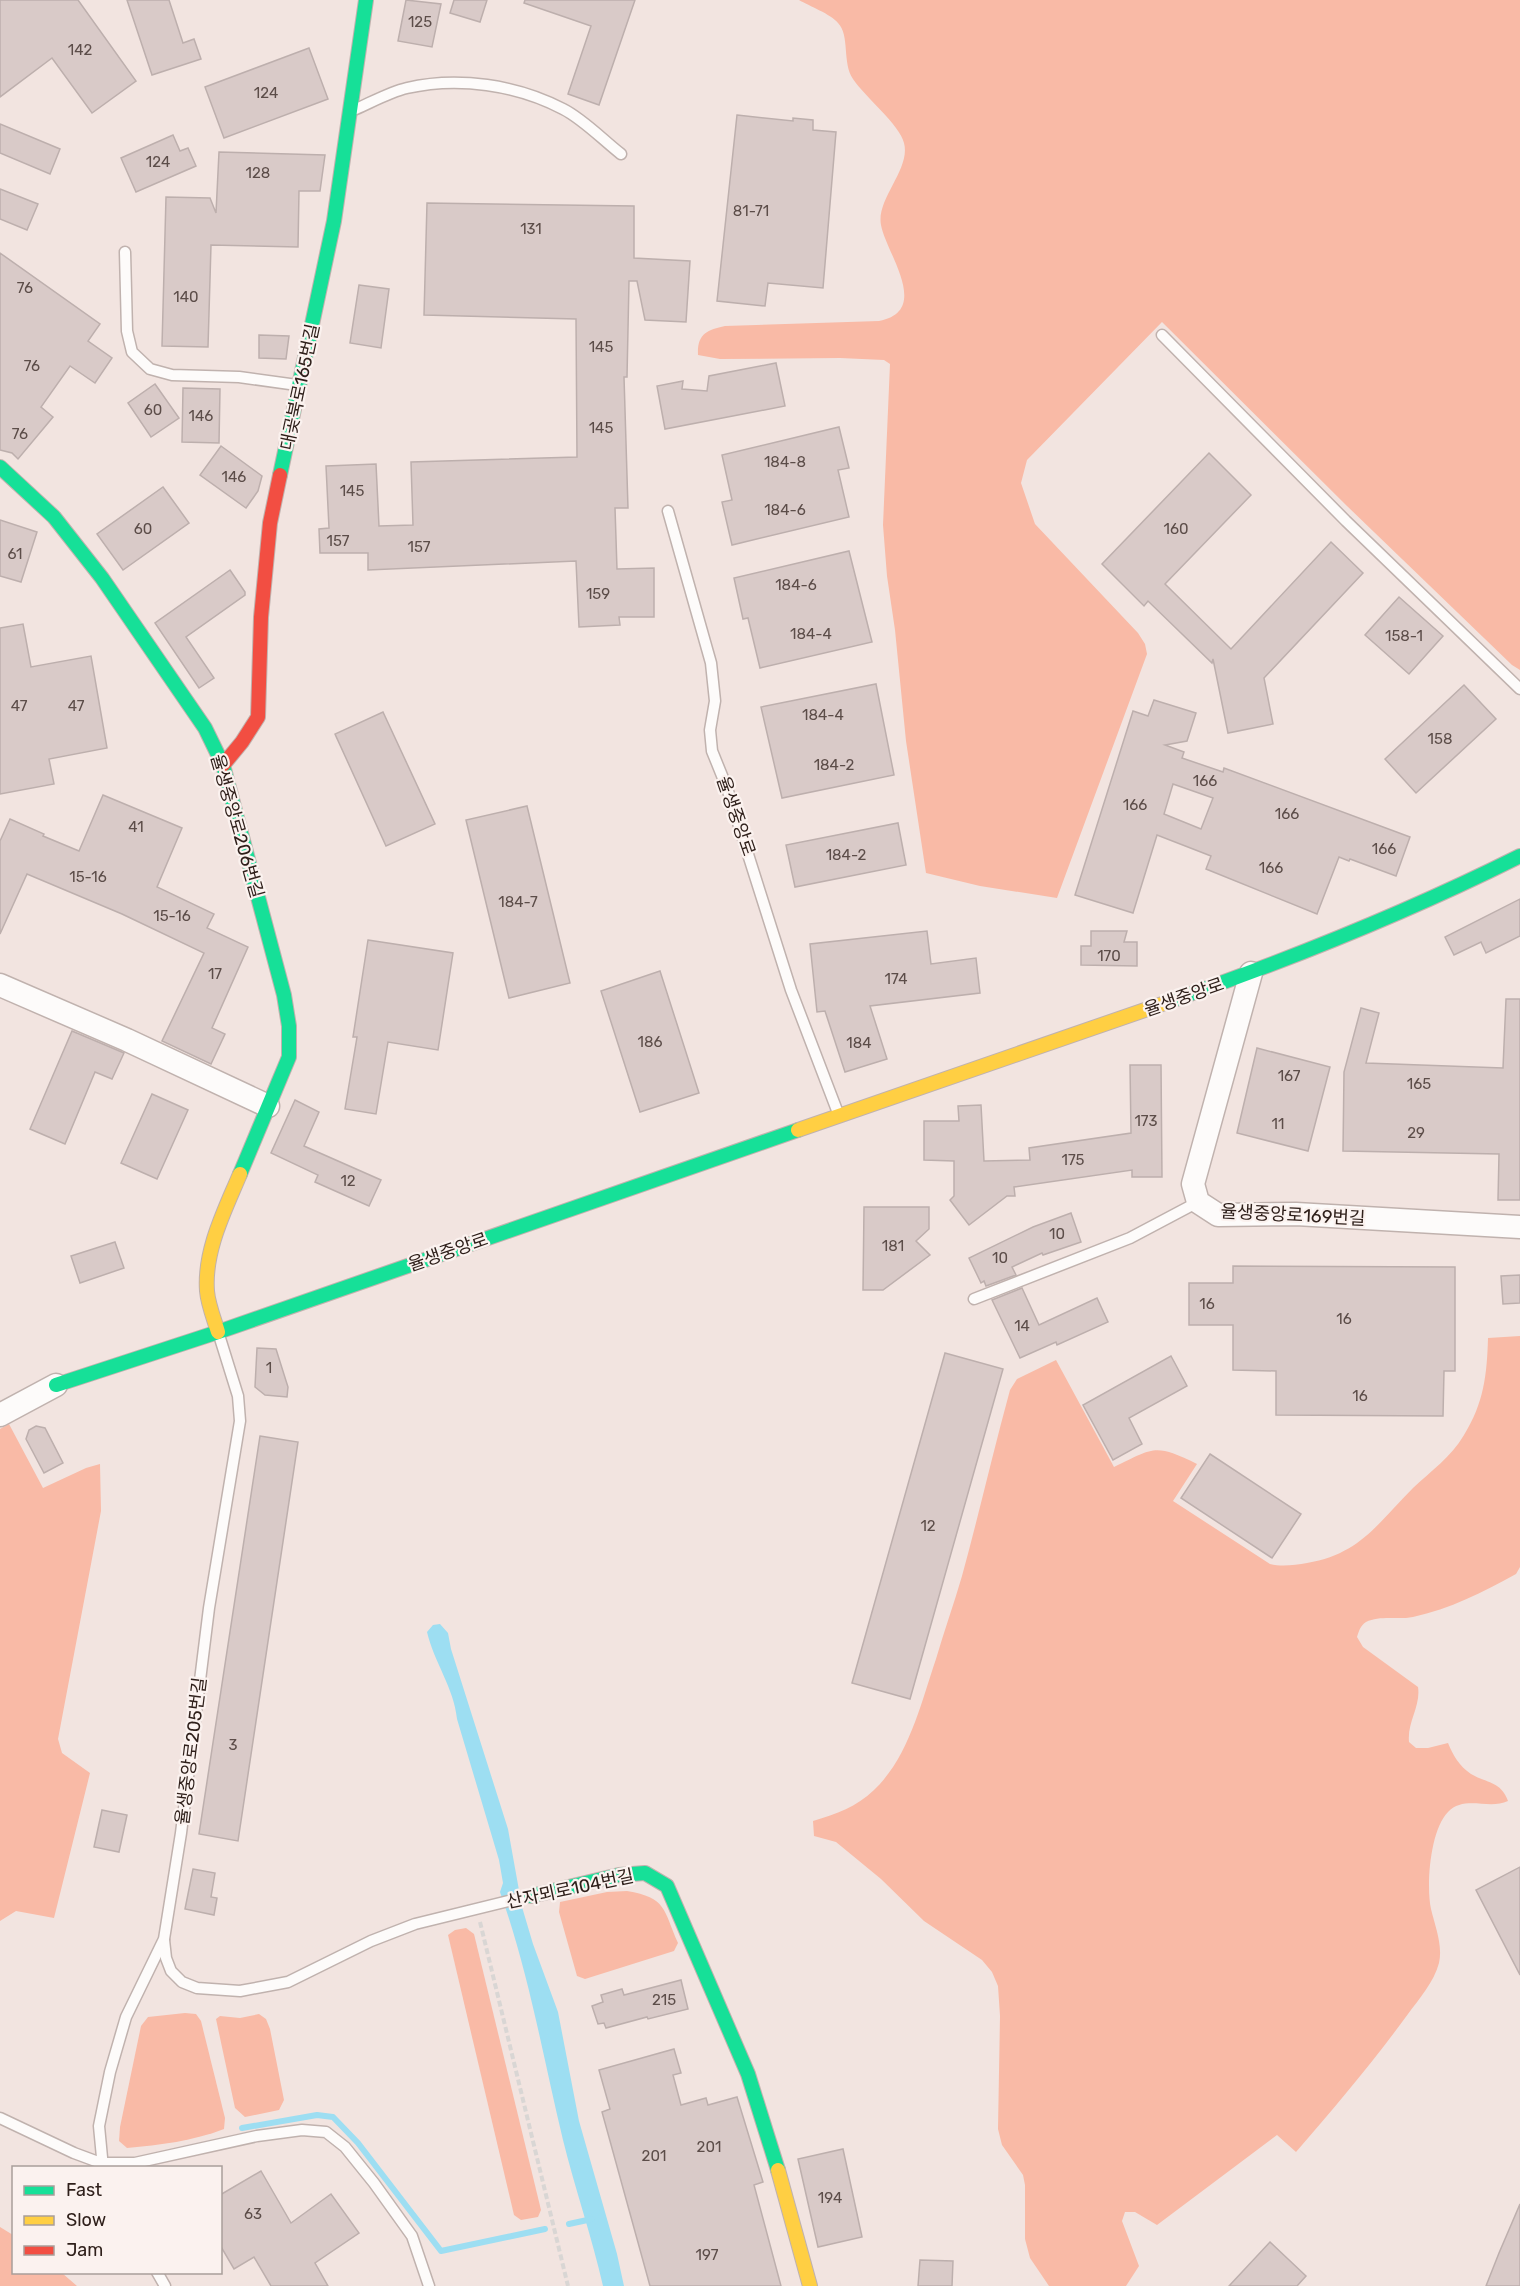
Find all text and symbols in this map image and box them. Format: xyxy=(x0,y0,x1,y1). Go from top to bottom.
house number: 125 xyxy=(408,13,432,31)
house number: 142 xyxy=(68,41,92,59)
house number: 124 xyxy=(254,84,278,102)
house number: 124 xyxy=(146,153,170,171)
house number: 128 xyxy=(246,164,270,182)
house number: 81-71 xyxy=(733,202,769,220)
house number: 131 xyxy=(520,220,542,238)
house number: 76 xyxy=(17,279,33,297)
house number: 140 xyxy=(173,288,199,306)
street label: 대곶북로165번길 xyxy=(276,322,324,452)
house number: 145 xyxy=(589,338,613,356)
house number: 76 xyxy=(24,357,40,375)
house number: 60 xyxy=(144,401,162,419)
house number: 146 xyxy=(189,407,213,425)
house number: 145 xyxy=(589,419,613,437)
house number: 76 xyxy=(12,425,28,443)
house number: 184-8 xyxy=(764,453,806,471)
house number: 146 xyxy=(222,468,246,486)
house number: 145 xyxy=(340,482,364,500)
house number: 184-6 xyxy=(764,501,806,519)
house number: 60 xyxy=(134,520,152,538)
house number: 160 xyxy=(1164,520,1189,538)
house number: 157 xyxy=(326,532,350,550)
house number: 157 xyxy=(407,538,431,556)
house number: 61 xyxy=(7,545,23,563)
house number: 184-6 xyxy=(775,576,817,594)
house number: 159 xyxy=(586,585,610,603)
house number: 184-4 xyxy=(790,625,832,643)
house number: 158-1 xyxy=(1385,627,1423,645)
house number: 47 xyxy=(11,697,28,715)
house number: 47 xyxy=(68,697,85,715)
house number: 184-4 xyxy=(802,706,844,724)
house number: 158 xyxy=(1428,730,1452,748)
street label: 율생중앙로206번길 xyxy=(206,751,268,901)
house number: 184-2 xyxy=(814,756,855,774)
house number: 166 xyxy=(1193,772,1217,790)
street label: 율생중앙로 xyxy=(712,773,760,859)
house number: 166 xyxy=(1123,796,1147,814)
house number: 166 xyxy=(1275,805,1299,823)
house number: 41 xyxy=(128,818,144,836)
house number: 166 xyxy=(1372,840,1396,858)
house number: 184-2 xyxy=(826,846,867,864)
house number: 166 xyxy=(1259,859,1283,877)
house number: 15-16 xyxy=(69,868,107,886)
house number: 184-7 xyxy=(498,893,538,911)
house number: 15-16 xyxy=(153,907,191,925)
house number: 170 xyxy=(1097,947,1121,965)
house number: 17 xyxy=(208,965,222,983)
house number: 174 xyxy=(885,970,907,988)
street label: 율생중앙로 xyxy=(1141,973,1227,1021)
house number: 186 xyxy=(637,1033,663,1051)
house number: 184 xyxy=(846,1034,872,1052)
house number: 167 xyxy=(1278,1067,1301,1085)
house number: 165 xyxy=(1407,1075,1431,1093)
house number: 173 xyxy=(1134,1112,1158,1130)
house number: 11 xyxy=(1272,1115,1284,1133)
house number: 29 xyxy=(1407,1124,1425,1142)
house number: 175 xyxy=(1061,1151,1085,1169)
house number: 12 xyxy=(340,1172,356,1190)
street label: 율생중앙로169번길 xyxy=(1220,1200,1366,1230)
house number: 10 xyxy=(1049,1225,1065,1243)
street label: 율생중앙로 xyxy=(405,1228,491,1276)
house number: 181 xyxy=(882,1237,904,1255)
house number: 10 xyxy=(992,1249,1008,1267)
house number: 16 xyxy=(1199,1295,1215,1313)
house number: 16 xyxy=(1336,1310,1352,1328)
house number: 14 xyxy=(1014,1317,1030,1335)
house number: 1 xyxy=(266,1359,272,1377)
house number: 16 xyxy=(1352,1387,1368,1405)
house number: 12 xyxy=(920,1517,936,1535)
street label: 율생중앙로205번길 xyxy=(171,1676,211,1826)
house number: 3 xyxy=(228,1736,238,1754)
street label: 산자뫼로104번길 xyxy=(504,1865,636,1913)
house number: 215 xyxy=(652,1991,676,2009)
house number: 201 xyxy=(697,2138,721,2156)
house number: 201 xyxy=(642,2147,666,2165)
legend xyxy=(12,2166,222,2274)
text: Fast xyxy=(66,2179,102,2201)
house number: 194 xyxy=(818,2189,842,2207)
house number: 63 xyxy=(244,2205,262,2223)
text: Slow xyxy=(66,2209,106,2231)
text: Jam xyxy=(66,2239,103,2261)
house number: 197 xyxy=(695,2246,719,2264)

